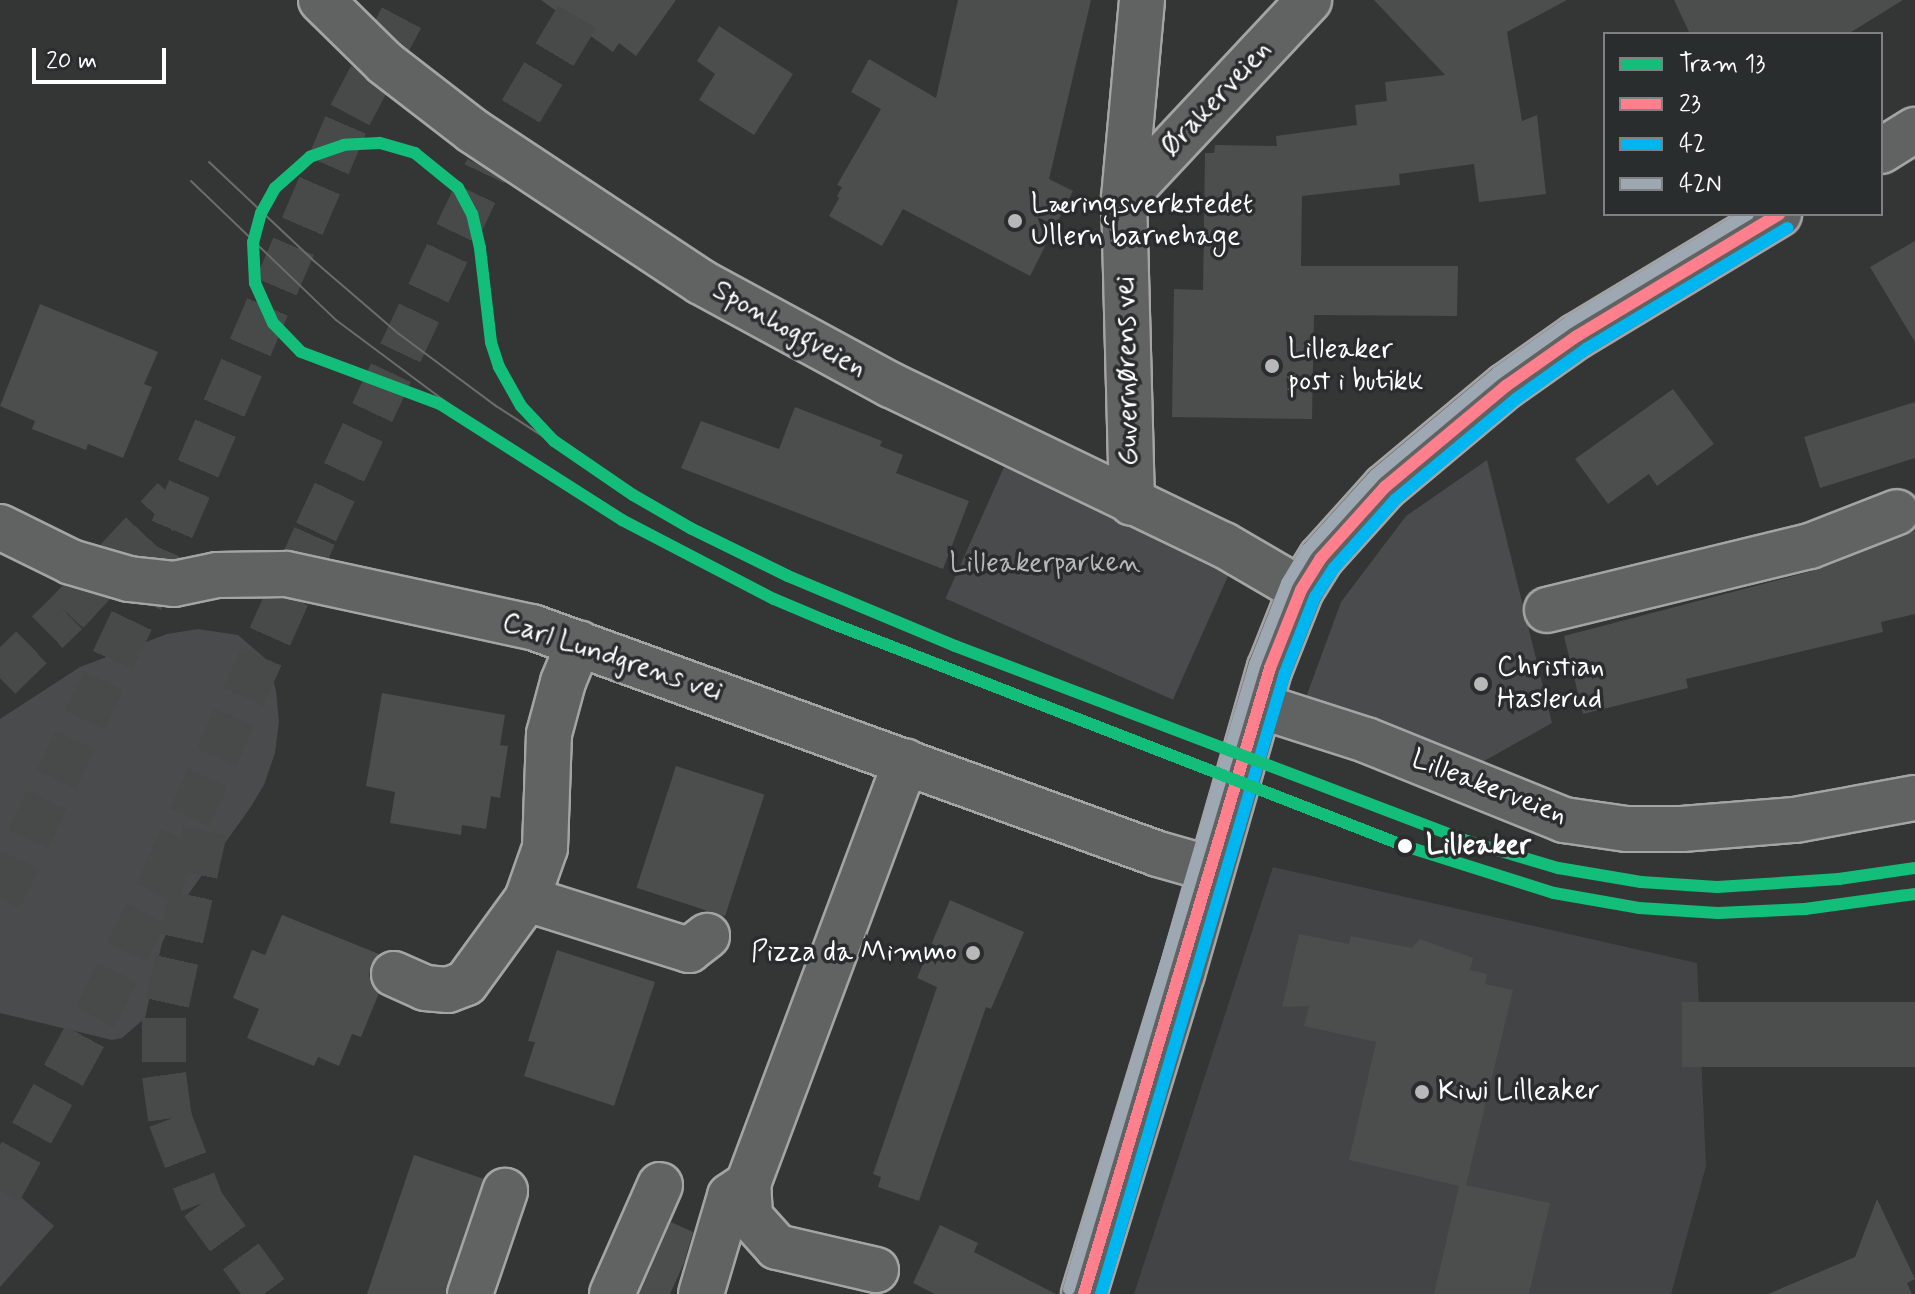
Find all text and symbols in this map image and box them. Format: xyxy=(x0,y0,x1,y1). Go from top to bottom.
scale bar xyxy=(36,32,170,82)
legend xyxy=(1603,32,1883,216)
street label: Ørakerveien xyxy=(1155,34,1279,164)
text: 20 m xyxy=(46,46,97,77)
text: Tram 13 xyxy=(1679,49,1765,80)
text: 23 xyxy=(1679,89,1701,120)
text: 42 xyxy=(1679,129,1706,160)
text: 42N xyxy=(1679,169,1722,200)
place label: Læringsverkstedet Ullern barnehage xyxy=(1031,188,1253,254)
marker: Læringsverkstedet Ullern barnehage xyxy=(1006,212,1024,230)
street label: Sponhoggveien xyxy=(706,274,872,386)
street label: Guvernørens vei xyxy=(1110,276,1146,466)
place label: Lilleaker post i butikk xyxy=(1288,333,1426,399)
marker: Lilleaker post i butikk xyxy=(1263,357,1281,375)
park label: Lilleakerparken xyxy=(949,547,1141,581)
street label: Carl Lundgrens vei xyxy=(498,607,726,709)
place label: Christian Haslerud xyxy=(1497,651,1604,717)
marker: Christian Haslerud xyxy=(1472,675,1490,693)
street label: Lilleakerveien xyxy=(1407,743,1571,833)
place label: Lilleaker xyxy=(1426,829,1531,863)
marker: Lilleaker xyxy=(1391,832,1419,860)
place label: Pizza da Mimmo xyxy=(752,936,957,970)
marker: Pizza da Mimmo xyxy=(964,944,982,962)
place label: Kiwi Lilleaker xyxy=(1438,1075,1601,1109)
marker: Kiwi Lilleaker xyxy=(1413,1083,1431,1101)

